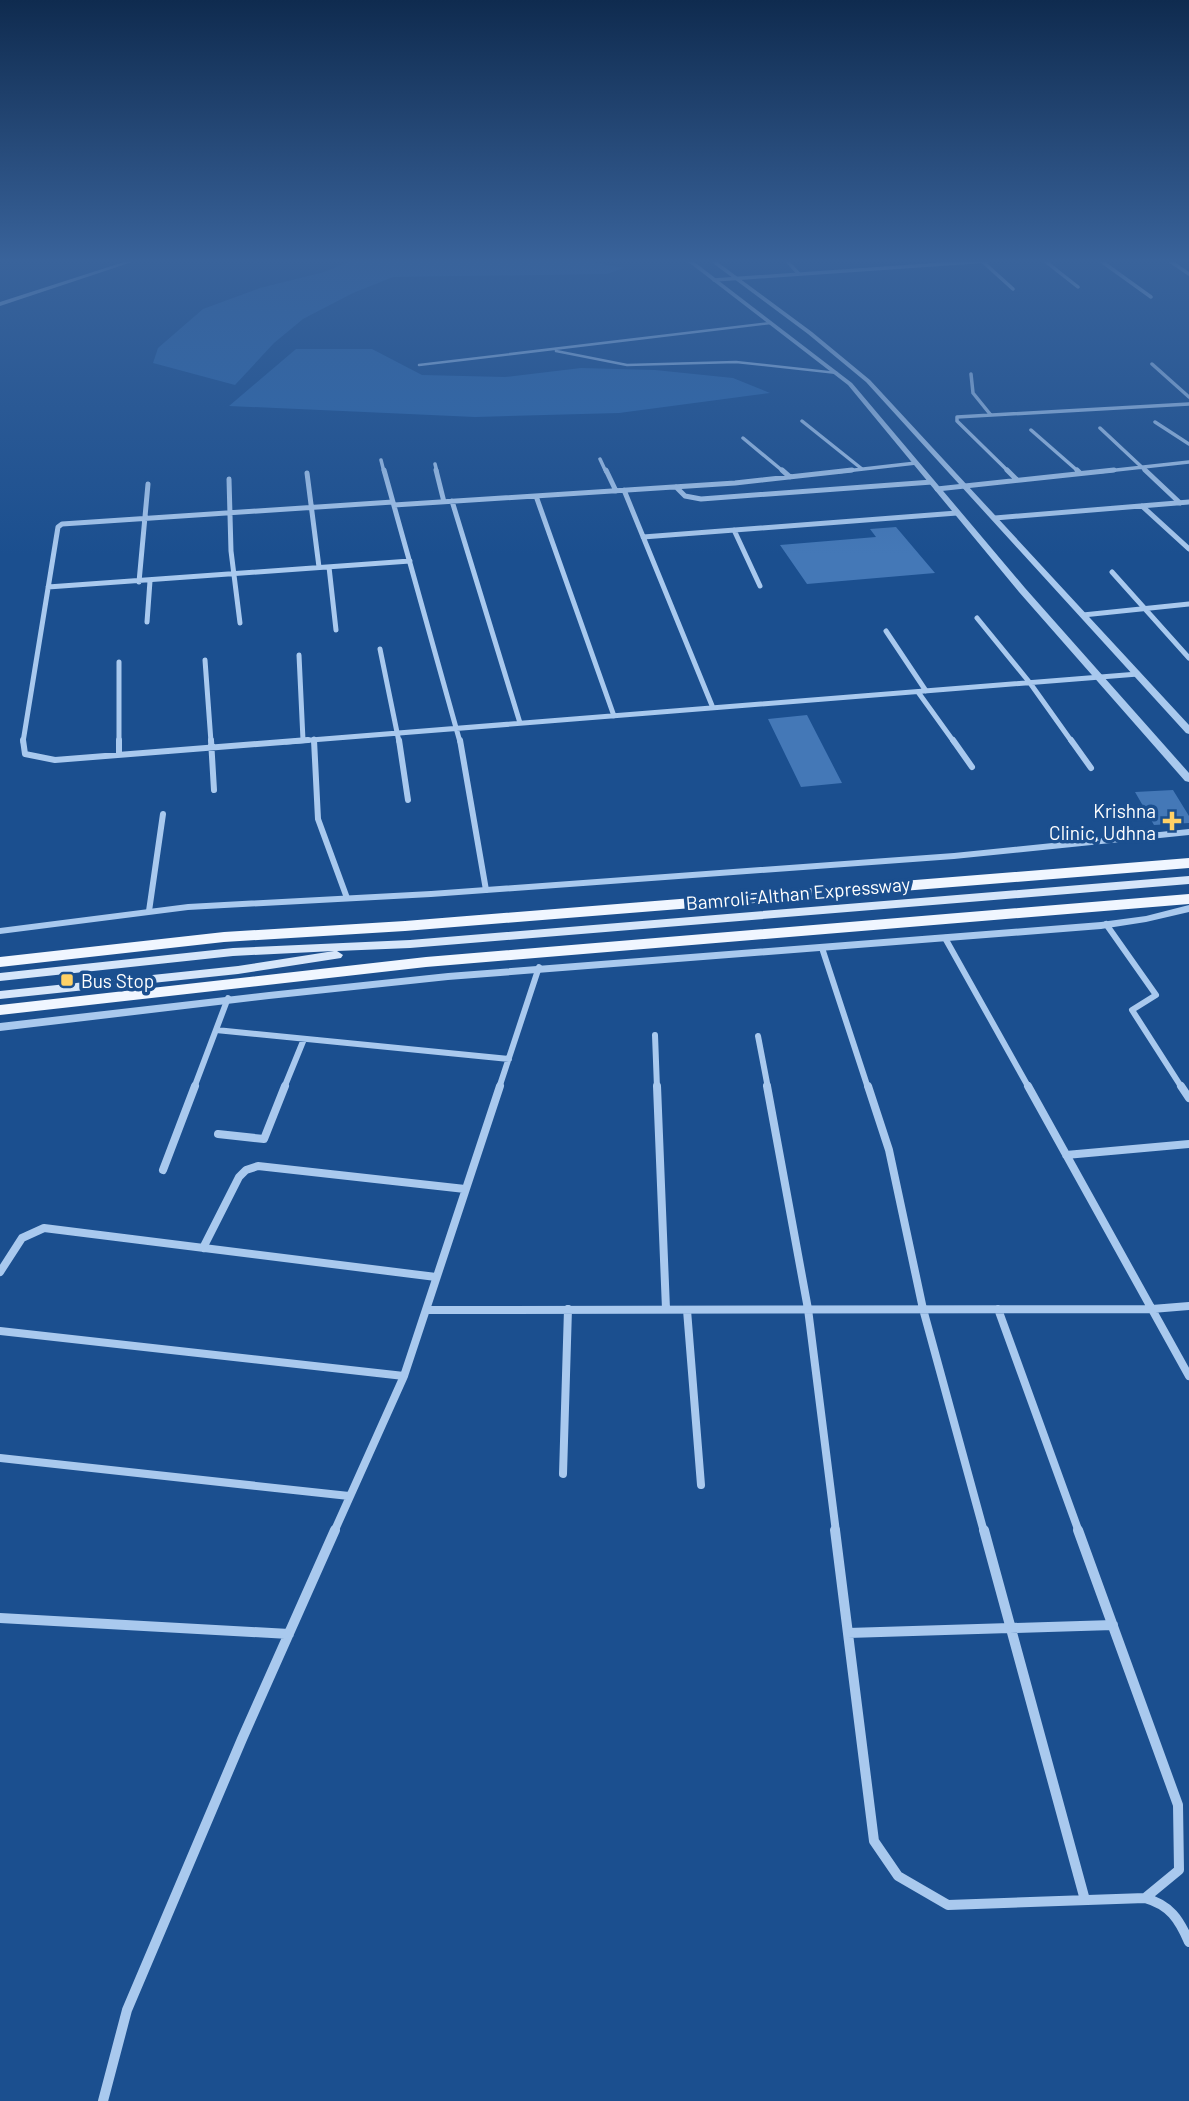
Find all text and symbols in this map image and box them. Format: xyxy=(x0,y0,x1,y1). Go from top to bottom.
place label: Krishna Clinic, Udhna xyxy=(1049,799,1156,844)
marker: Krishna Clinic, Udhna xyxy=(1162,811,1182,831)
street label: Bamroli-Althan Expressway xyxy=(685,872,911,914)
place label: Bus Stop xyxy=(81,969,154,992)
marker: Bus Stop xyxy=(59,972,75,988)

